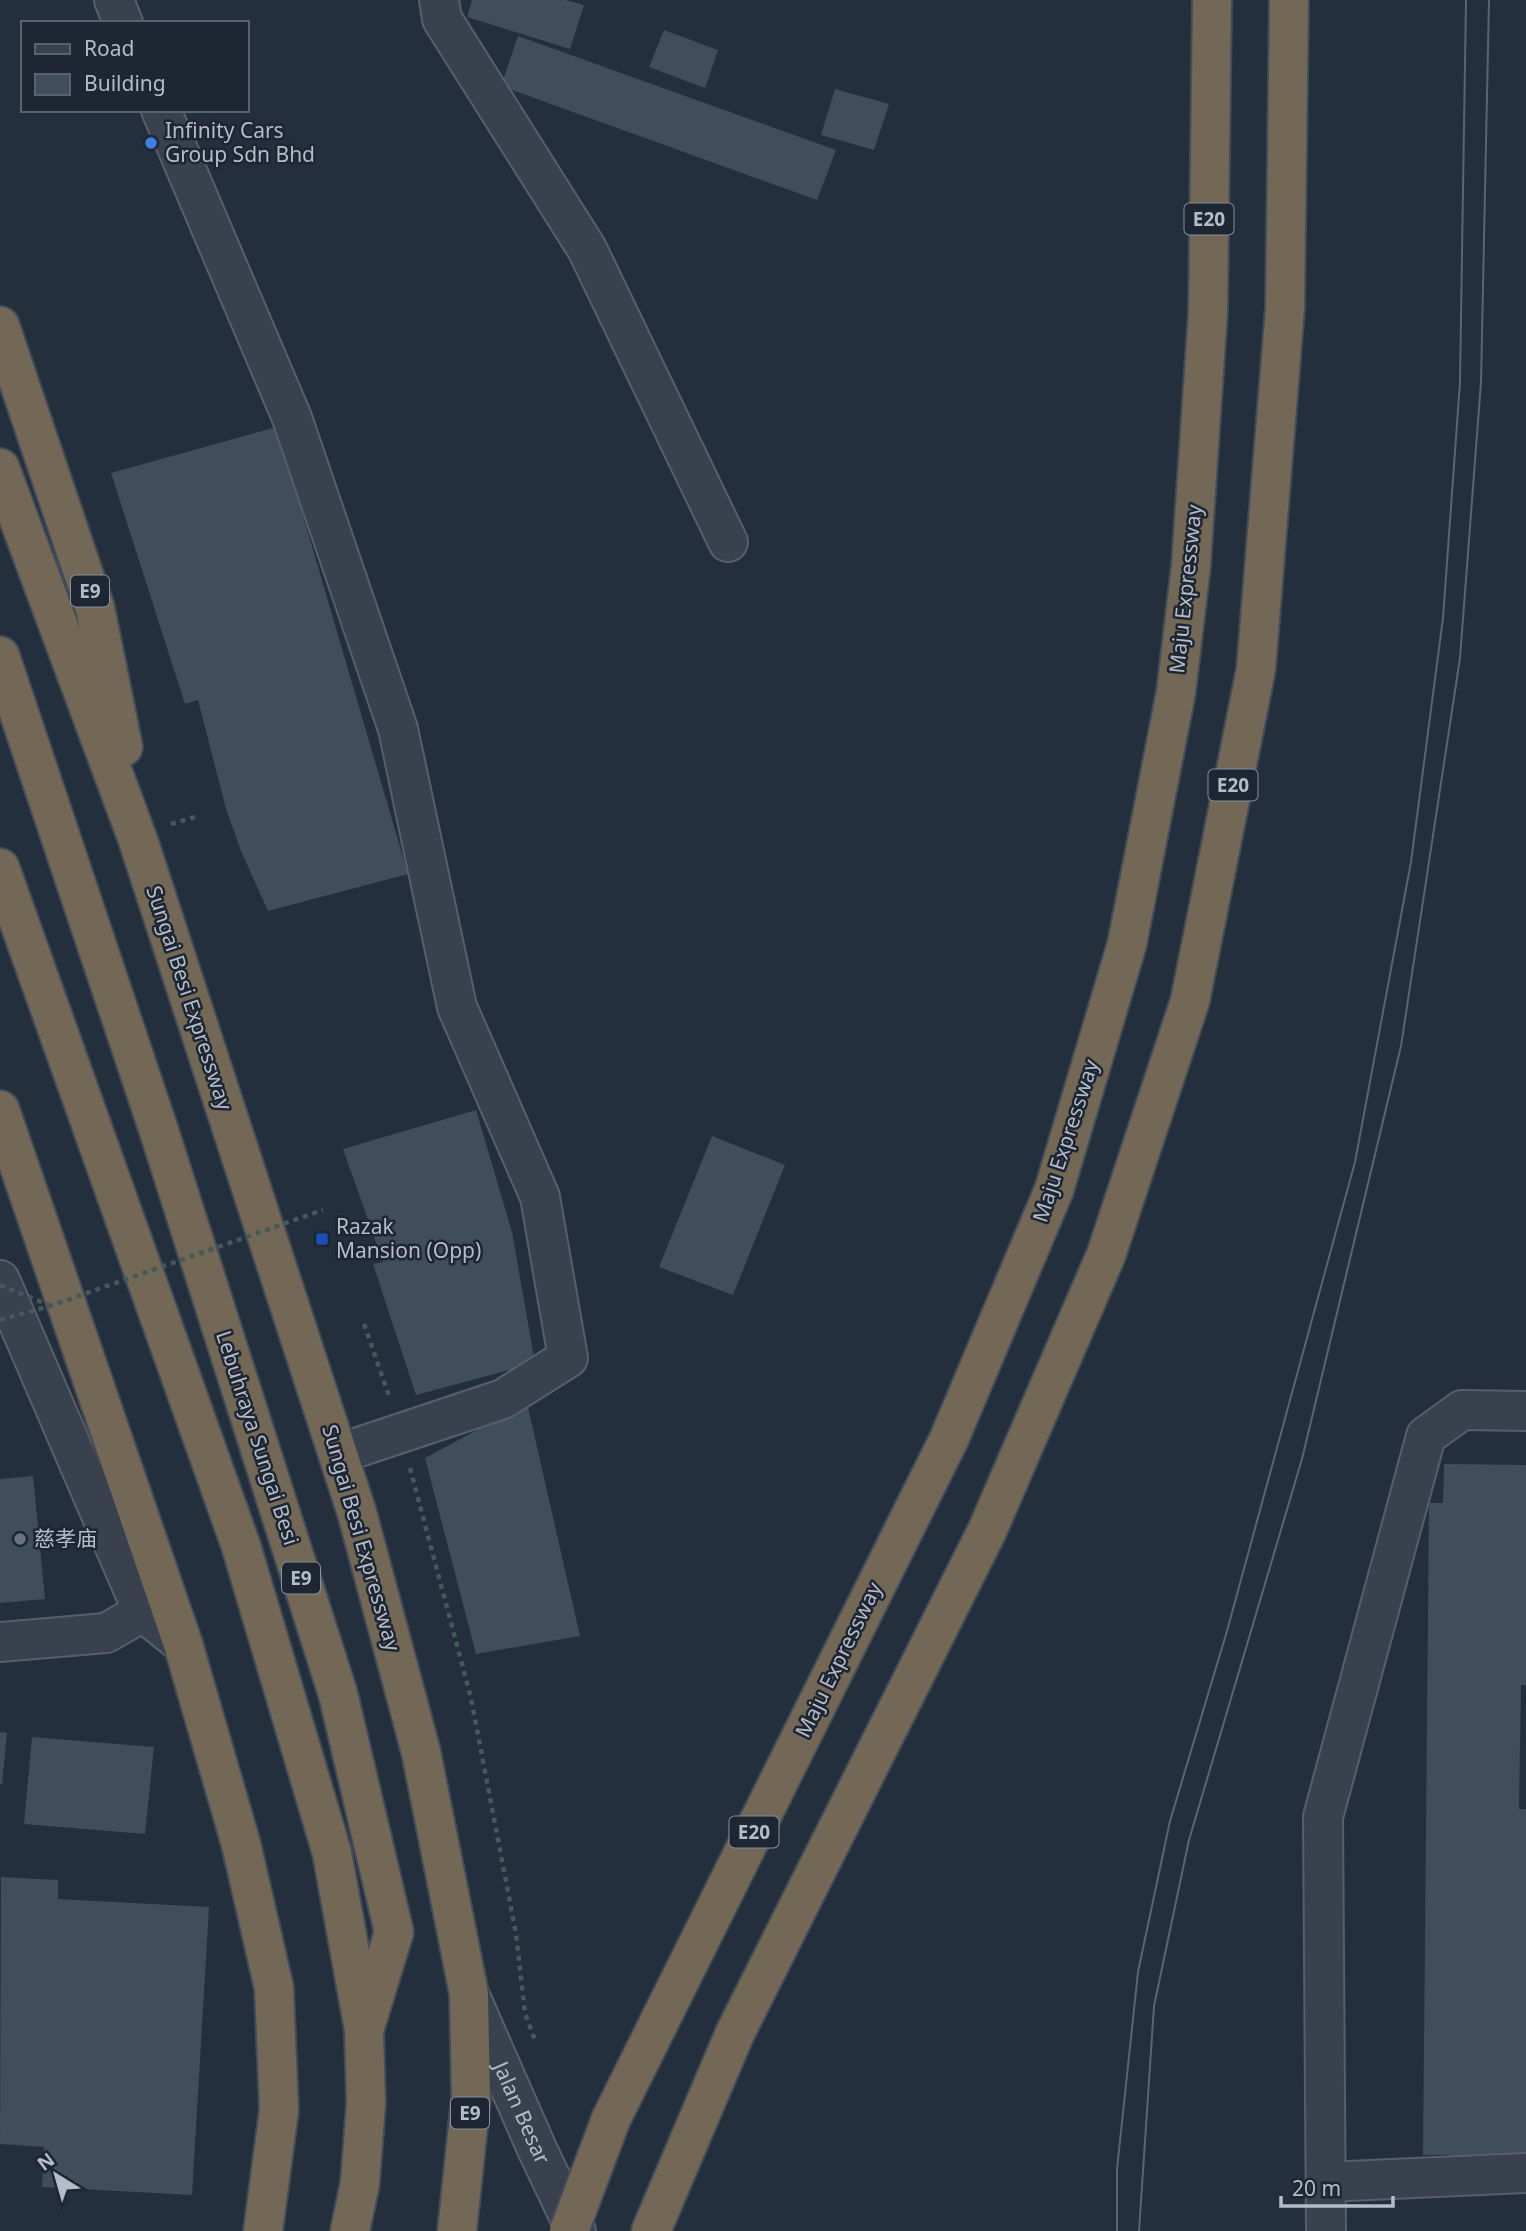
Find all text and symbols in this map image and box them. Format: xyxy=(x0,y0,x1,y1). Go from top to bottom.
legend xyxy=(21,21,248,112)
text: Road xyxy=(84,34,134,62)
text: Building xyxy=(84,69,166,97)
place label: Infinity Cars Group Sdn Bhd xyxy=(165,116,315,168)
marker: Infinity Cars Group Sdn Bhd xyxy=(143,135,159,151)
road number: E20 xyxy=(1184,204,1234,234)
street label: Maju Expressway xyxy=(1162,503,1208,675)
road number: E9 xyxy=(71,576,109,606)
road number: E20 xyxy=(1208,770,1258,800)
street label: Sungai Besi Expressway xyxy=(140,882,240,1114)
street label: Maju Expressway xyxy=(1026,1055,1105,1226)
place label: Razak Mansion (Opp) xyxy=(336,1212,481,1264)
marker: Razak Mansion (Opp) xyxy=(314,1231,330,1247)
street label: Lebuhraya Sungai Besi xyxy=(210,1327,306,1548)
street label: Sungai Besi Expressway xyxy=(316,1421,408,1655)
place label: 慈孝庙 xyxy=(34,1524,97,1552)
marker: 慈孝庙 xyxy=(12,1531,28,1547)
road number: E9 xyxy=(282,1562,320,1594)
street label: Maju Expressway xyxy=(788,1577,888,1742)
road number: E20 xyxy=(730,1816,778,1848)
street label: Jalan Besar xyxy=(487,2055,557,2169)
road number: E9 xyxy=(451,2098,489,2128)
north arrow xyxy=(21,2140,91,2210)
text: N xyxy=(32,2146,60,2176)
scale bar xyxy=(1281,2164,1393,2208)
text: 20 m xyxy=(1292,2174,1341,2202)

